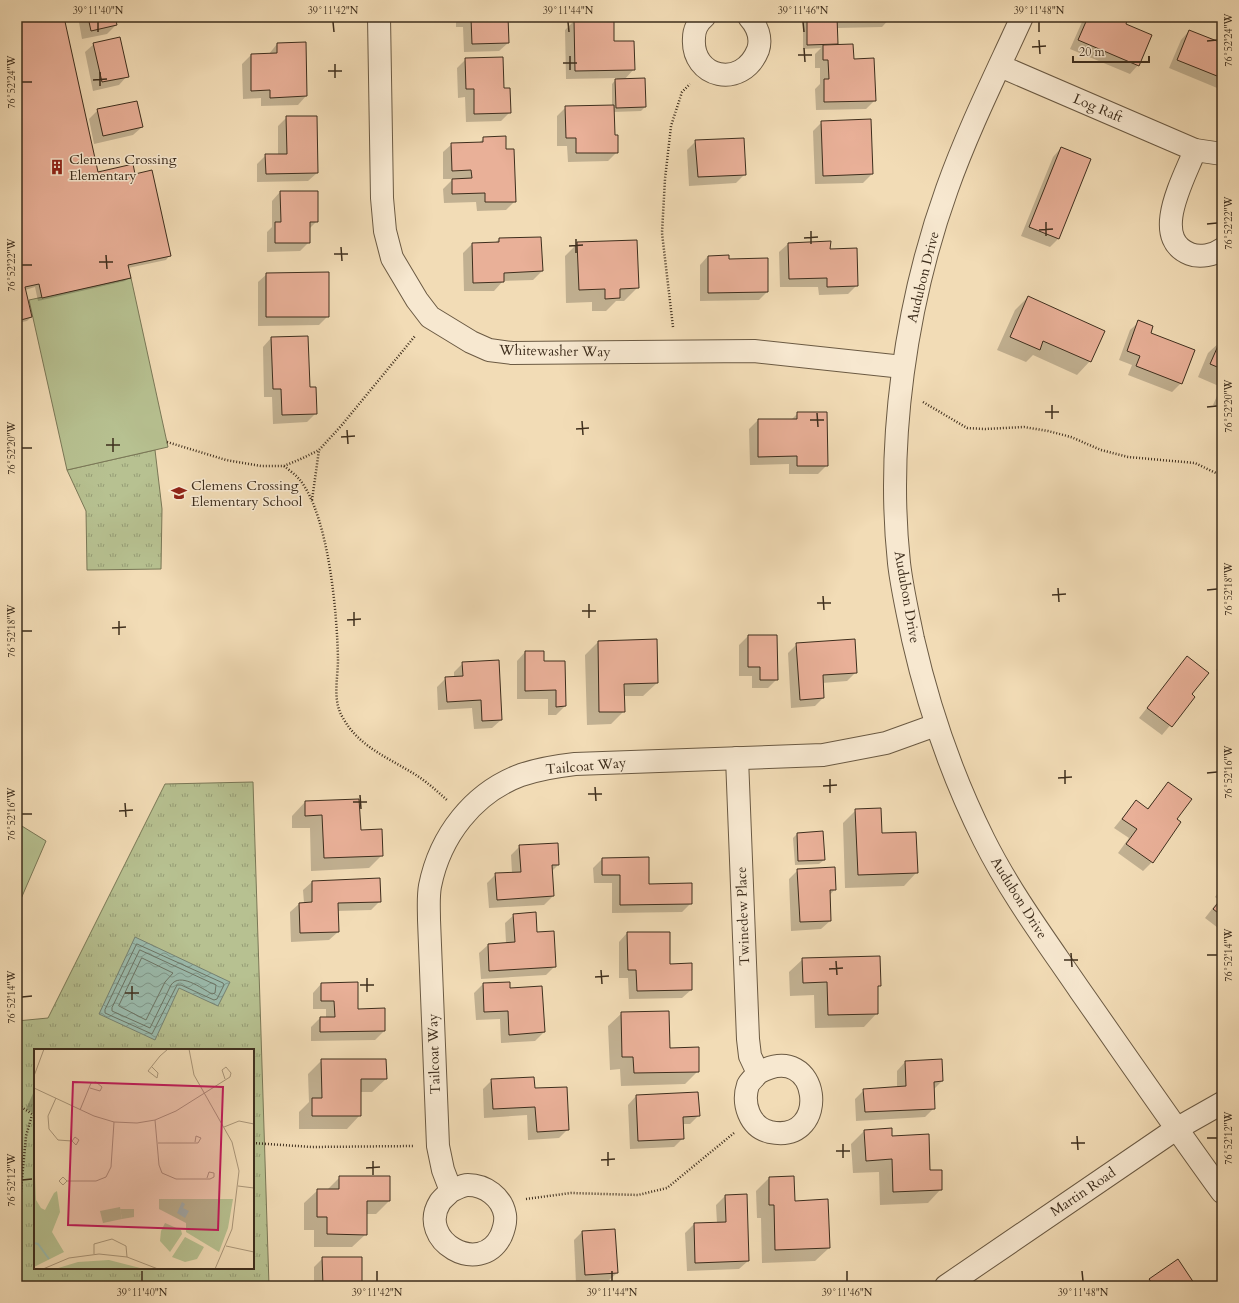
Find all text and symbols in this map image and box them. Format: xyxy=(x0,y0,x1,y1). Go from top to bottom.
text: 39°11'40"N xyxy=(73,4,124,18)
text: 39°11'42"N xyxy=(308,4,359,18)
text: 39°11'44"N xyxy=(543,4,594,18)
text: 39°11'46"N xyxy=(778,4,829,18)
text: 39°11'48"N xyxy=(1014,4,1065,18)
text: 76°52'24"W xyxy=(1222,12,1236,67)
scale bar xyxy=(1073,38,1149,64)
text: 20 m xyxy=(1079,44,1106,60)
text: 76°52'24"W xyxy=(5,54,19,109)
street label: Log Raft xyxy=(1070,89,1126,127)
place label: Clemens Crossing Elementary xyxy=(69,150,177,185)
building icon: Clemens Crossing Elementary xyxy=(48,158,66,176)
text: 76°52'22"W xyxy=(1222,195,1236,250)
street label: Audubon Drive xyxy=(902,229,944,325)
text: 76°52'22"W xyxy=(5,237,19,292)
street label: Whitewasher Way xyxy=(498,341,612,361)
text: 76°52'20"W xyxy=(1222,378,1236,433)
text: 76°52'20"W xyxy=(5,420,19,475)
place label: Clemens Crossing Elementary School xyxy=(191,476,303,511)
school or university icon: Clemens Crossing Elementary School xyxy=(170,484,188,502)
street label: Audubon Drive xyxy=(890,549,924,645)
text: 76°52'18"W xyxy=(1222,561,1236,616)
text: 76°52'18"W xyxy=(5,603,19,658)
text: 76°52'16"W xyxy=(1222,744,1236,799)
street label: Tailcoat Way xyxy=(545,753,628,779)
text: 76°52'16"W xyxy=(5,786,19,841)
street label: Audubon Drive xyxy=(986,853,1052,943)
street label: Twinedew Place xyxy=(732,866,754,966)
text: 76°52'14"W xyxy=(1222,927,1236,982)
text: 76°52'14"W xyxy=(5,969,19,1024)
street label: Tailcoat Way xyxy=(423,1013,445,1095)
inset map xyxy=(34,1049,254,1269)
text: 76°52'12"W xyxy=(1222,1110,1236,1165)
text: 76°52'12"W xyxy=(5,1152,19,1207)
street label: Martin Road xyxy=(1047,1163,1120,1221)
text: 39°11'40"N xyxy=(117,1286,168,1300)
text: 39°11'42"N xyxy=(352,1286,403,1300)
text: 39°11'44"N xyxy=(587,1286,638,1300)
text: 39°11'46"N xyxy=(822,1286,873,1300)
text: 39°11'48"N xyxy=(1058,1286,1109,1300)

